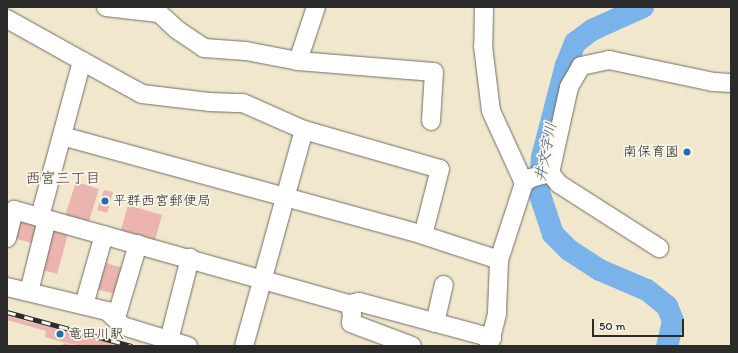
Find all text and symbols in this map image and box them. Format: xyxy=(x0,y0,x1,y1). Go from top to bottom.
water label: 井文字川 xyxy=(531,121,561,183)
place label: 南保育園 xyxy=(623,144,679,160)
marker: 南保育園 xyxy=(682,147,692,157)
district label: 西宮三丁目 xyxy=(26,170,100,188)
place label: 平群西宮郵便局 xyxy=(113,193,211,209)
marker: 平群西宮郵便局 xyxy=(100,196,110,206)
scale bar xyxy=(594,311,686,337)
text: 50 m xyxy=(599,319,625,333)
place label: 竜田川駅 xyxy=(68,326,124,342)
marker: 竜田川駅 xyxy=(55,329,65,339)

